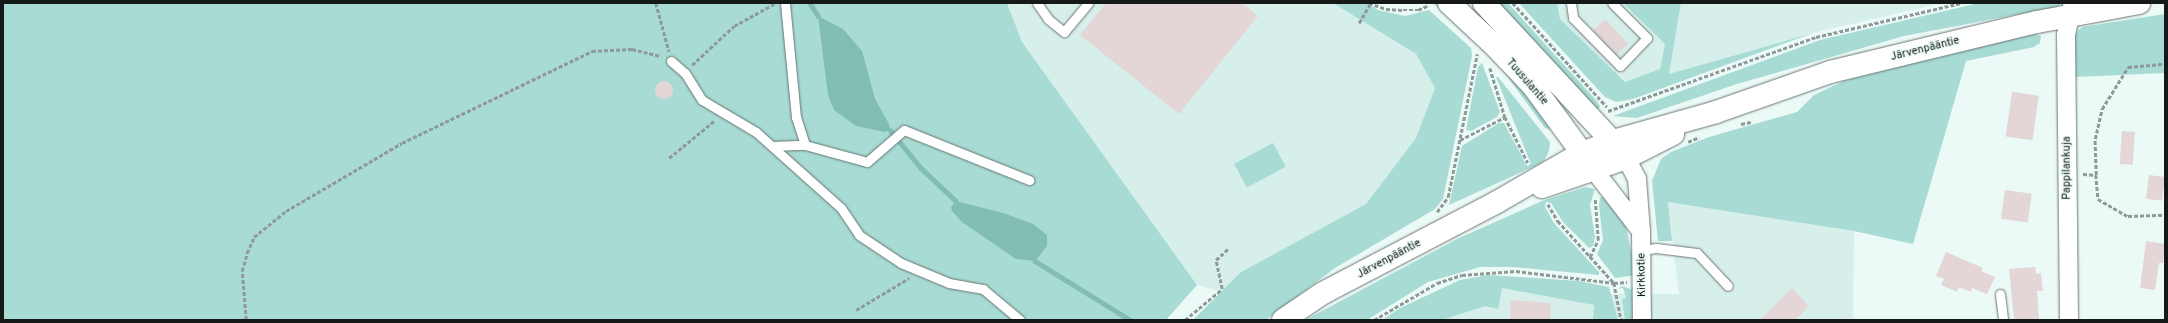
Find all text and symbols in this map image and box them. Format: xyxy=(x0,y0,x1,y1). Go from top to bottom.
street label: Järvenpääntie xyxy=(1889,34,1961,64)
street label: Tuusulantie xyxy=(1503,56,1551,108)
street label: Pappilankuja xyxy=(2060,136,2074,200)
street label: Järvenpääntie xyxy=(1355,237,1423,281)
street label: Kirkkotie xyxy=(1635,253,1649,297)

